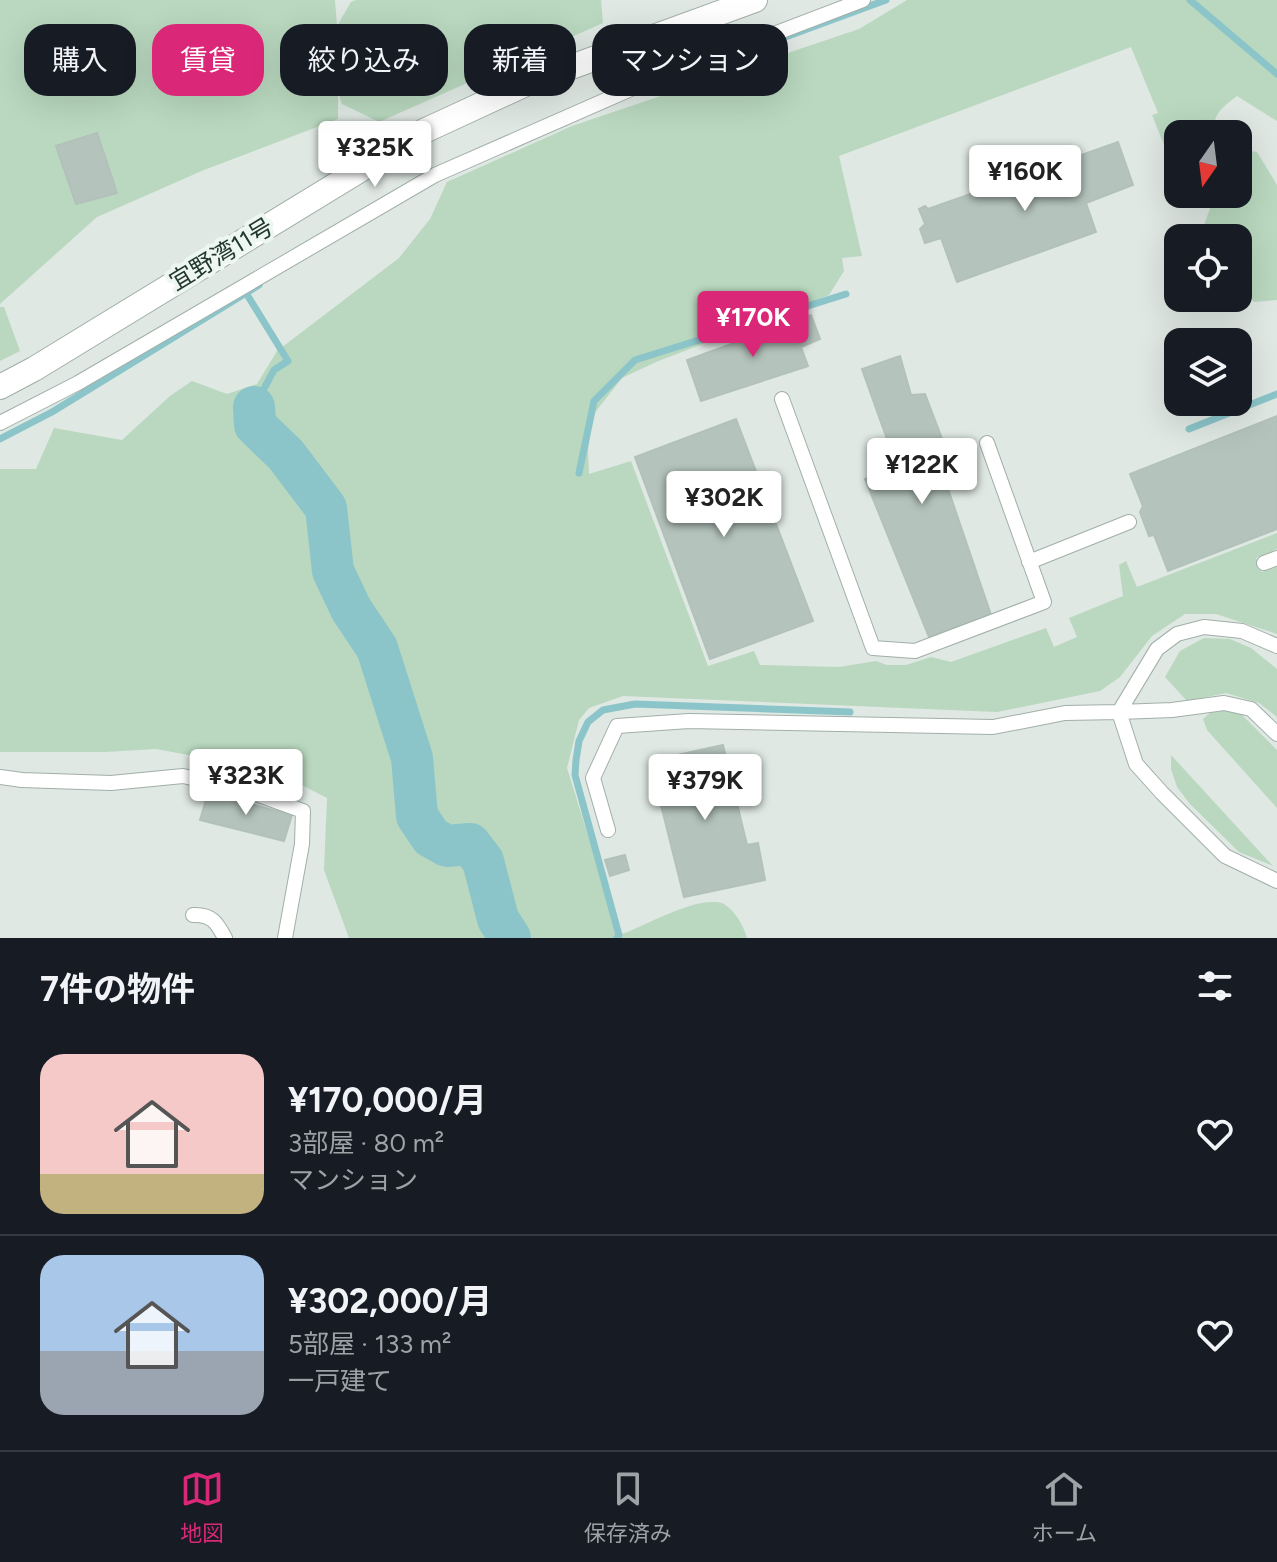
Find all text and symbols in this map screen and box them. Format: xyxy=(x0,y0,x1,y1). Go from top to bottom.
chip: 購入 xyxy=(24,24,136,96)
chip: 賃貸 xyxy=(152,24,264,96)
chip: 絞り込み xyxy=(280,24,448,96)
chip: 新着 xyxy=(464,24,576,96)
chip: マンション xyxy=(592,24,788,96)
north arrow xyxy=(1164,120,1252,208)
map controls xyxy=(1164,120,1252,416)
pin: ¥325K xyxy=(319,121,431,189)
text: ¥325K xyxy=(336,131,414,163)
pin: ¥160K xyxy=(969,145,1081,213)
text: ¥160K xyxy=(987,155,1063,187)
street label: 宜野湾11号 xyxy=(164,212,278,296)
button: locate xyxy=(1164,224,1252,312)
pin: ¥170K xyxy=(697,291,809,359)
text: ¥170K xyxy=(715,301,791,333)
button: layers xyxy=(1164,328,1252,416)
pin: ¥122K xyxy=(866,438,978,506)
text: ¥122K xyxy=(885,448,959,480)
pin: ¥302K xyxy=(668,471,780,539)
text: ¥302K xyxy=(684,481,764,513)
pin: ¥323K xyxy=(190,749,302,817)
pin: ¥379K xyxy=(649,754,761,822)
text: ¥323K xyxy=(208,759,284,791)
text: ¥379K xyxy=(667,764,743,796)
icon: filters xyxy=(1193,964,1237,1008)
text: 7件の物件 xyxy=(40,969,195,1010)
text: ¥170,000/月 xyxy=(288,1080,487,1121)
icon: home xyxy=(104,1086,200,1182)
icon: heart xyxy=(1193,1112,1237,1156)
text: 3部屋 · 80 m² xyxy=(288,1127,444,1159)
text: マンション xyxy=(288,1164,418,1196)
text: ¥302,000/月 xyxy=(288,1281,492,1322)
icon: home xyxy=(104,1287,200,1383)
icon: heart xyxy=(1193,1313,1237,1357)
text: 5部屋 · 133 m² xyxy=(288,1328,451,1360)
text: 一戸建て xyxy=(288,1365,392,1397)
tab: 地図 xyxy=(180,1467,224,1547)
tab: 保存済み xyxy=(584,1467,672,1547)
tab: ホーム xyxy=(1032,1467,1097,1547)

